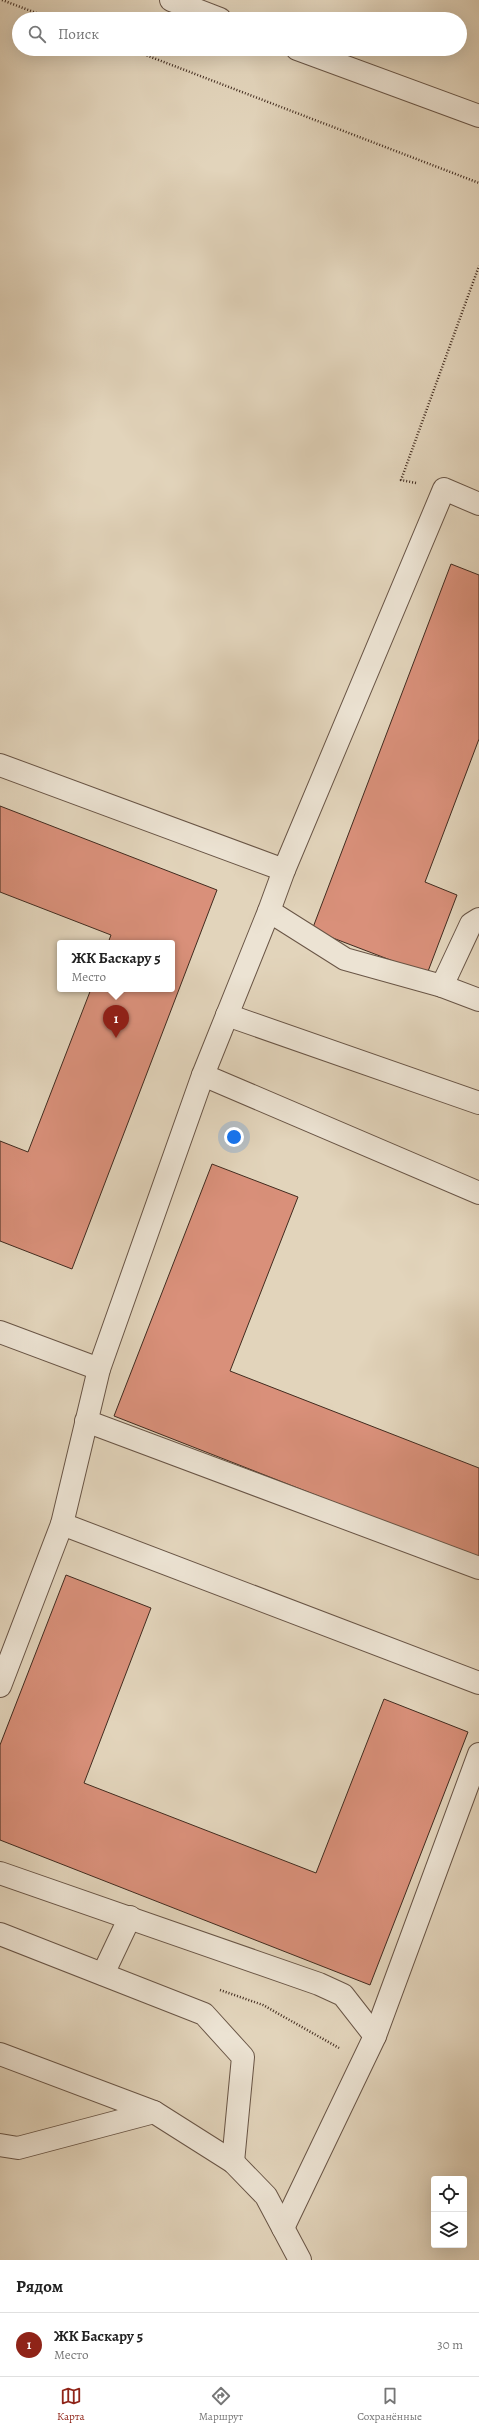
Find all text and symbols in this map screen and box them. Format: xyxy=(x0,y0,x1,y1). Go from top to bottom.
search box xyxy=(12,12,467,56)
icon: search xyxy=(26,23,48,45)
text: Поиск xyxy=(58,24,99,44)
popup xyxy=(57,940,175,992)
text: ЖК Баскару 5 xyxy=(71,948,161,968)
text: Место xyxy=(71,968,106,985)
pin: 1 xyxy=(103,1005,129,1038)
your location xyxy=(224,1127,244,1147)
map controls xyxy=(431,2176,467,2248)
button: locate xyxy=(431,2176,467,2212)
button: layers xyxy=(431,2212,467,2248)
text: Рядом xyxy=(16,2275,63,2298)
text: ЖК Баскару 5 xyxy=(54,2326,143,2346)
text: 1 xyxy=(27,2336,31,2353)
text: 30 m xyxy=(437,2336,463,2353)
text: Место xyxy=(54,2346,89,2363)
tab: Карта xyxy=(57,2385,85,2424)
tab: Маршрут xyxy=(199,2385,243,2424)
tab: Сохранённые xyxy=(357,2385,422,2424)

